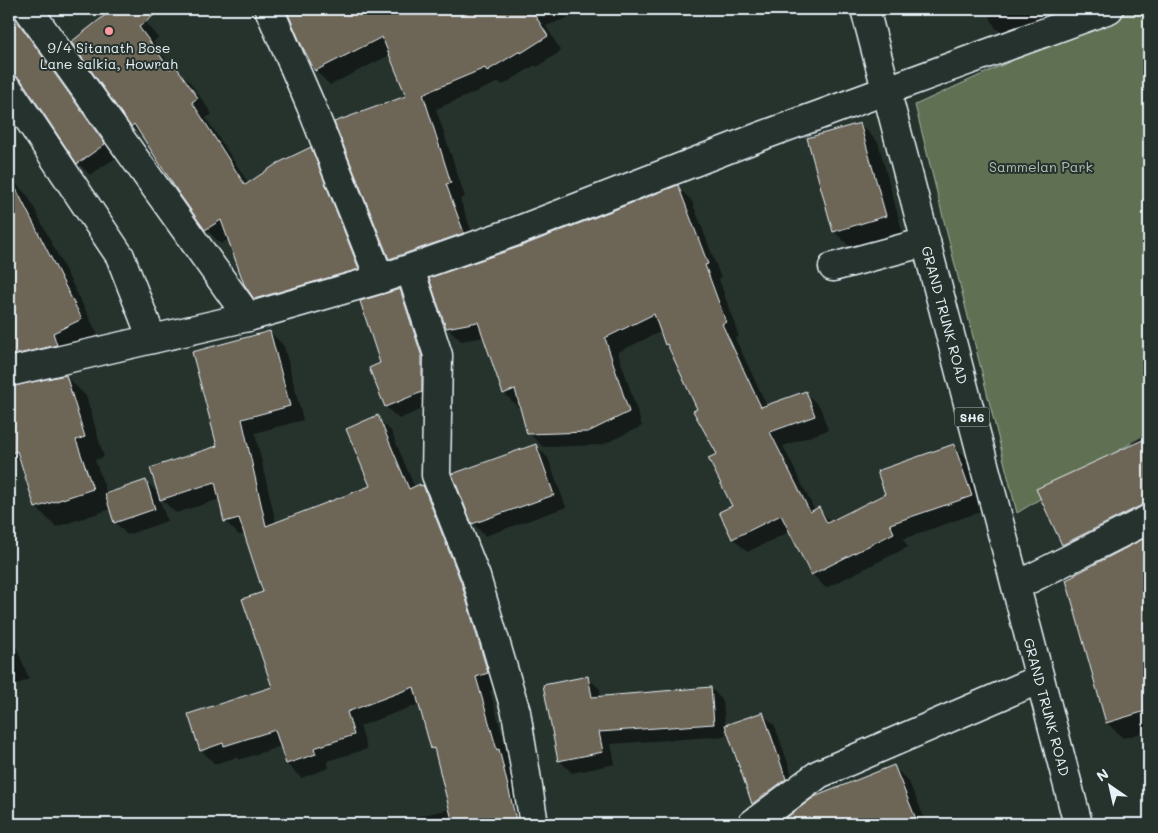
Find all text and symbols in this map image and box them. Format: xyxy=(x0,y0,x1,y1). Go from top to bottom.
marker: 9/4 Sitanath Bose Lane salkia, Howrah xyxy=(103,25,115,37)
place label: 9/4 Sitanath Bose Lane salkia, Howrah xyxy=(40,38,178,73)
park label: Sammelan Park xyxy=(989,157,1093,176)
street label: GRAND TRUNK ROAD xyxy=(917,244,973,386)
road number: SH6 xyxy=(954,408,990,427)
street label: GRAND TRUNK ROAD xyxy=(1019,636,1075,778)
north arrow xyxy=(1086,760,1136,810)
text: N xyxy=(1093,764,1112,786)

